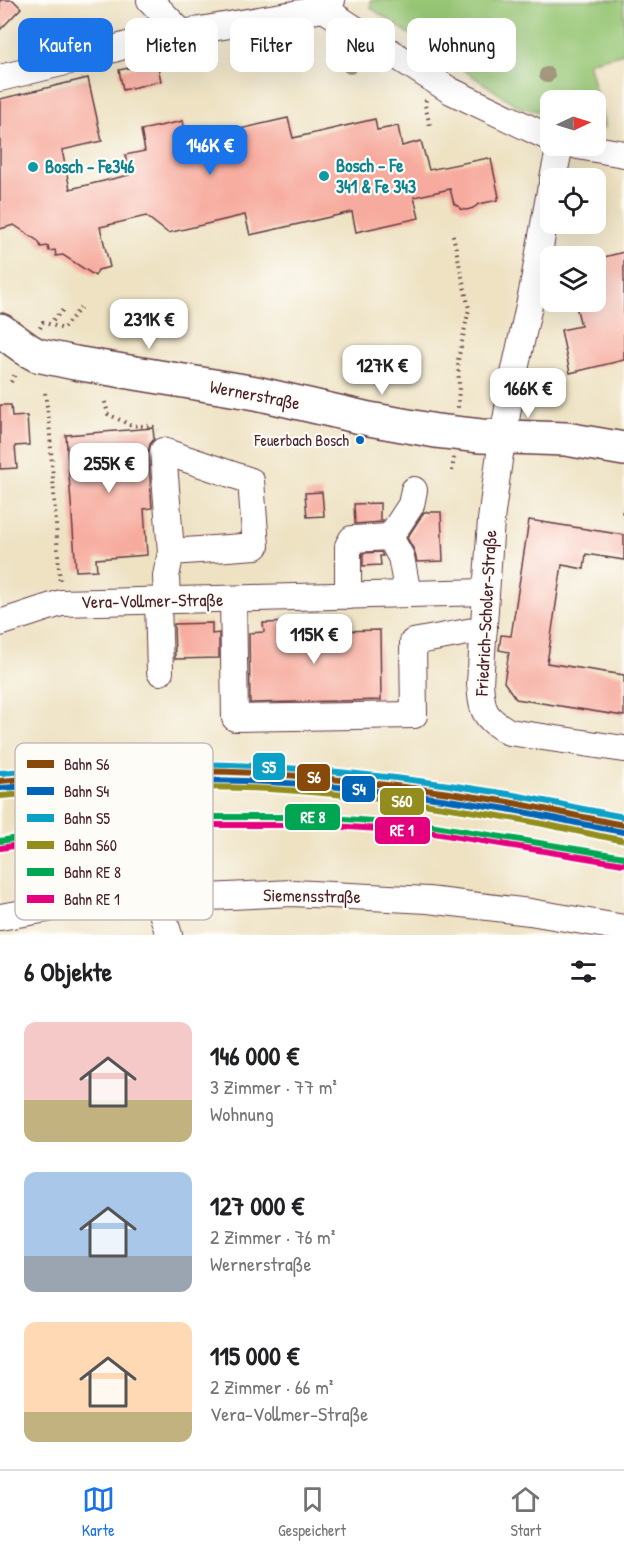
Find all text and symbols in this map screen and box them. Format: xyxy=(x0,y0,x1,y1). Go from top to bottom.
chip: Kaufen xyxy=(18,18,113,72)
chip: Mieten xyxy=(125,18,218,72)
chip: Filter xyxy=(230,18,314,72)
chip: Neu xyxy=(326,18,395,72)
chip: Wohnung xyxy=(407,18,516,72)
north arrow xyxy=(540,90,606,156)
map controls xyxy=(540,90,606,312)
pin: 146K € xyxy=(161,125,259,176)
text: 146K € xyxy=(186,131,234,158)
place label: Bosch - Fe 341 & Fe 343 xyxy=(336,153,416,199)
place label: Bosch - Fe346 xyxy=(45,154,134,179)
marker: Bosch - Fe346 xyxy=(26,160,40,174)
button: locate xyxy=(540,168,606,234)
marker: Bosch - Fe 341 & Fe 343 xyxy=(317,169,331,183)
button: layers xyxy=(540,246,606,312)
pin: 231K € xyxy=(100,299,198,350)
text: 231K € xyxy=(124,305,174,332)
pin: 127K € xyxy=(333,345,431,396)
text: 127K € xyxy=(356,351,408,378)
pin: 166K € xyxy=(479,368,577,419)
street label: Wernerstraße xyxy=(208,374,302,415)
text: 166K € xyxy=(504,374,552,401)
place label: Feuerbach Bosch xyxy=(254,429,349,451)
marker: Feuerbach Bosch xyxy=(354,434,366,446)
pin: 255K € xyxy=(60,443,158,494)
text: 255K € xyxy=(84,449,134,476)
street label: Friedrich-Scholer-Straße xyxy=(469,529,502,698)
street label: Vera-Vollmer-Straße xyxy=(81,587,223,614)
pin: 115K € xyxy=(265,614,363,665)
text: 115K € xyxy=(290,620,338,647)
legend xyxy=(15,743,213,920)
line badge: S5 xyxy=(252,752,286,781)
text: Bahn S6 xyxy=(64,753,110,775)
text: S5 xyxy=(262,756,276,778)
line badge: S6 xyxy=(296,763,331,792)
text: S6 xyxy=(307,766,321,788)
line badge: S4 xyxy=(341,775,376,803)
text: S4 xyxy=(352,778,366,800)
text: Bahn S4 xyxy=(64,780,109,802)
line badge: S60 xyxy=(379,787,425,816)
text: S60 xyxy=(392,790,412,812)
line badge: RE 8 xyxy=(284,803,341,831)
text: RE 8 xyxy=(301,806,326,828)
text: Bahn S5 xyxy=(64,807,110,829)
line badge: RE 1 xyxy=(374,816,431,845)
text: RE 1 xyxy=(390,819,414,841)
text: Bahn S60 xyxy=(64,834,117,856)
text: Bahn RE 8 xyxy=(64,861,121,883)
street label: Siemensstraße xyxy=(263,882,361,909)
text: Bahn RE 1 xyxy=(64,888,120,910)
text: 6 Objekte xyxy=(24,954,112,989)
icon: filters xyxy=(567,955,600,988)
text: 146 000 € xyxy=(210,1038,299,1073)
icon: home xyxy=(72,1046,144,1118)
text: 3 Zimmer · 77 m² xyxy=(210,1073,337,1100)
text: Wohnung xyxy=(210,1100,274,1127)
text: 127 000 € xyxy=(210,1188,304,1223)
icon: home xyxy=(72,1196,144,1268)
text: 2 Zimmer · 76 m² xyxy=(210,1223,335,1250)
text: Wernerstraße xyxy=(210,1250,311,1277)
text: 115 000 € xyxy=(210,1338,299,1373)
icon: home xyxy=(72,1346,144,1418)
text: 2 Zimmer · 66 m² xyxy=(210,1373,333,1400)
text: Vera-Vollmer-Straße xyxy=(210,1400,368,1427)
tab: Karte xyxy=(82,1483,115,1541)
tab: Gespeichert xyxy=(278,1483,346,1541)
tab: Start xyxy=(509,1483,542,1541)

